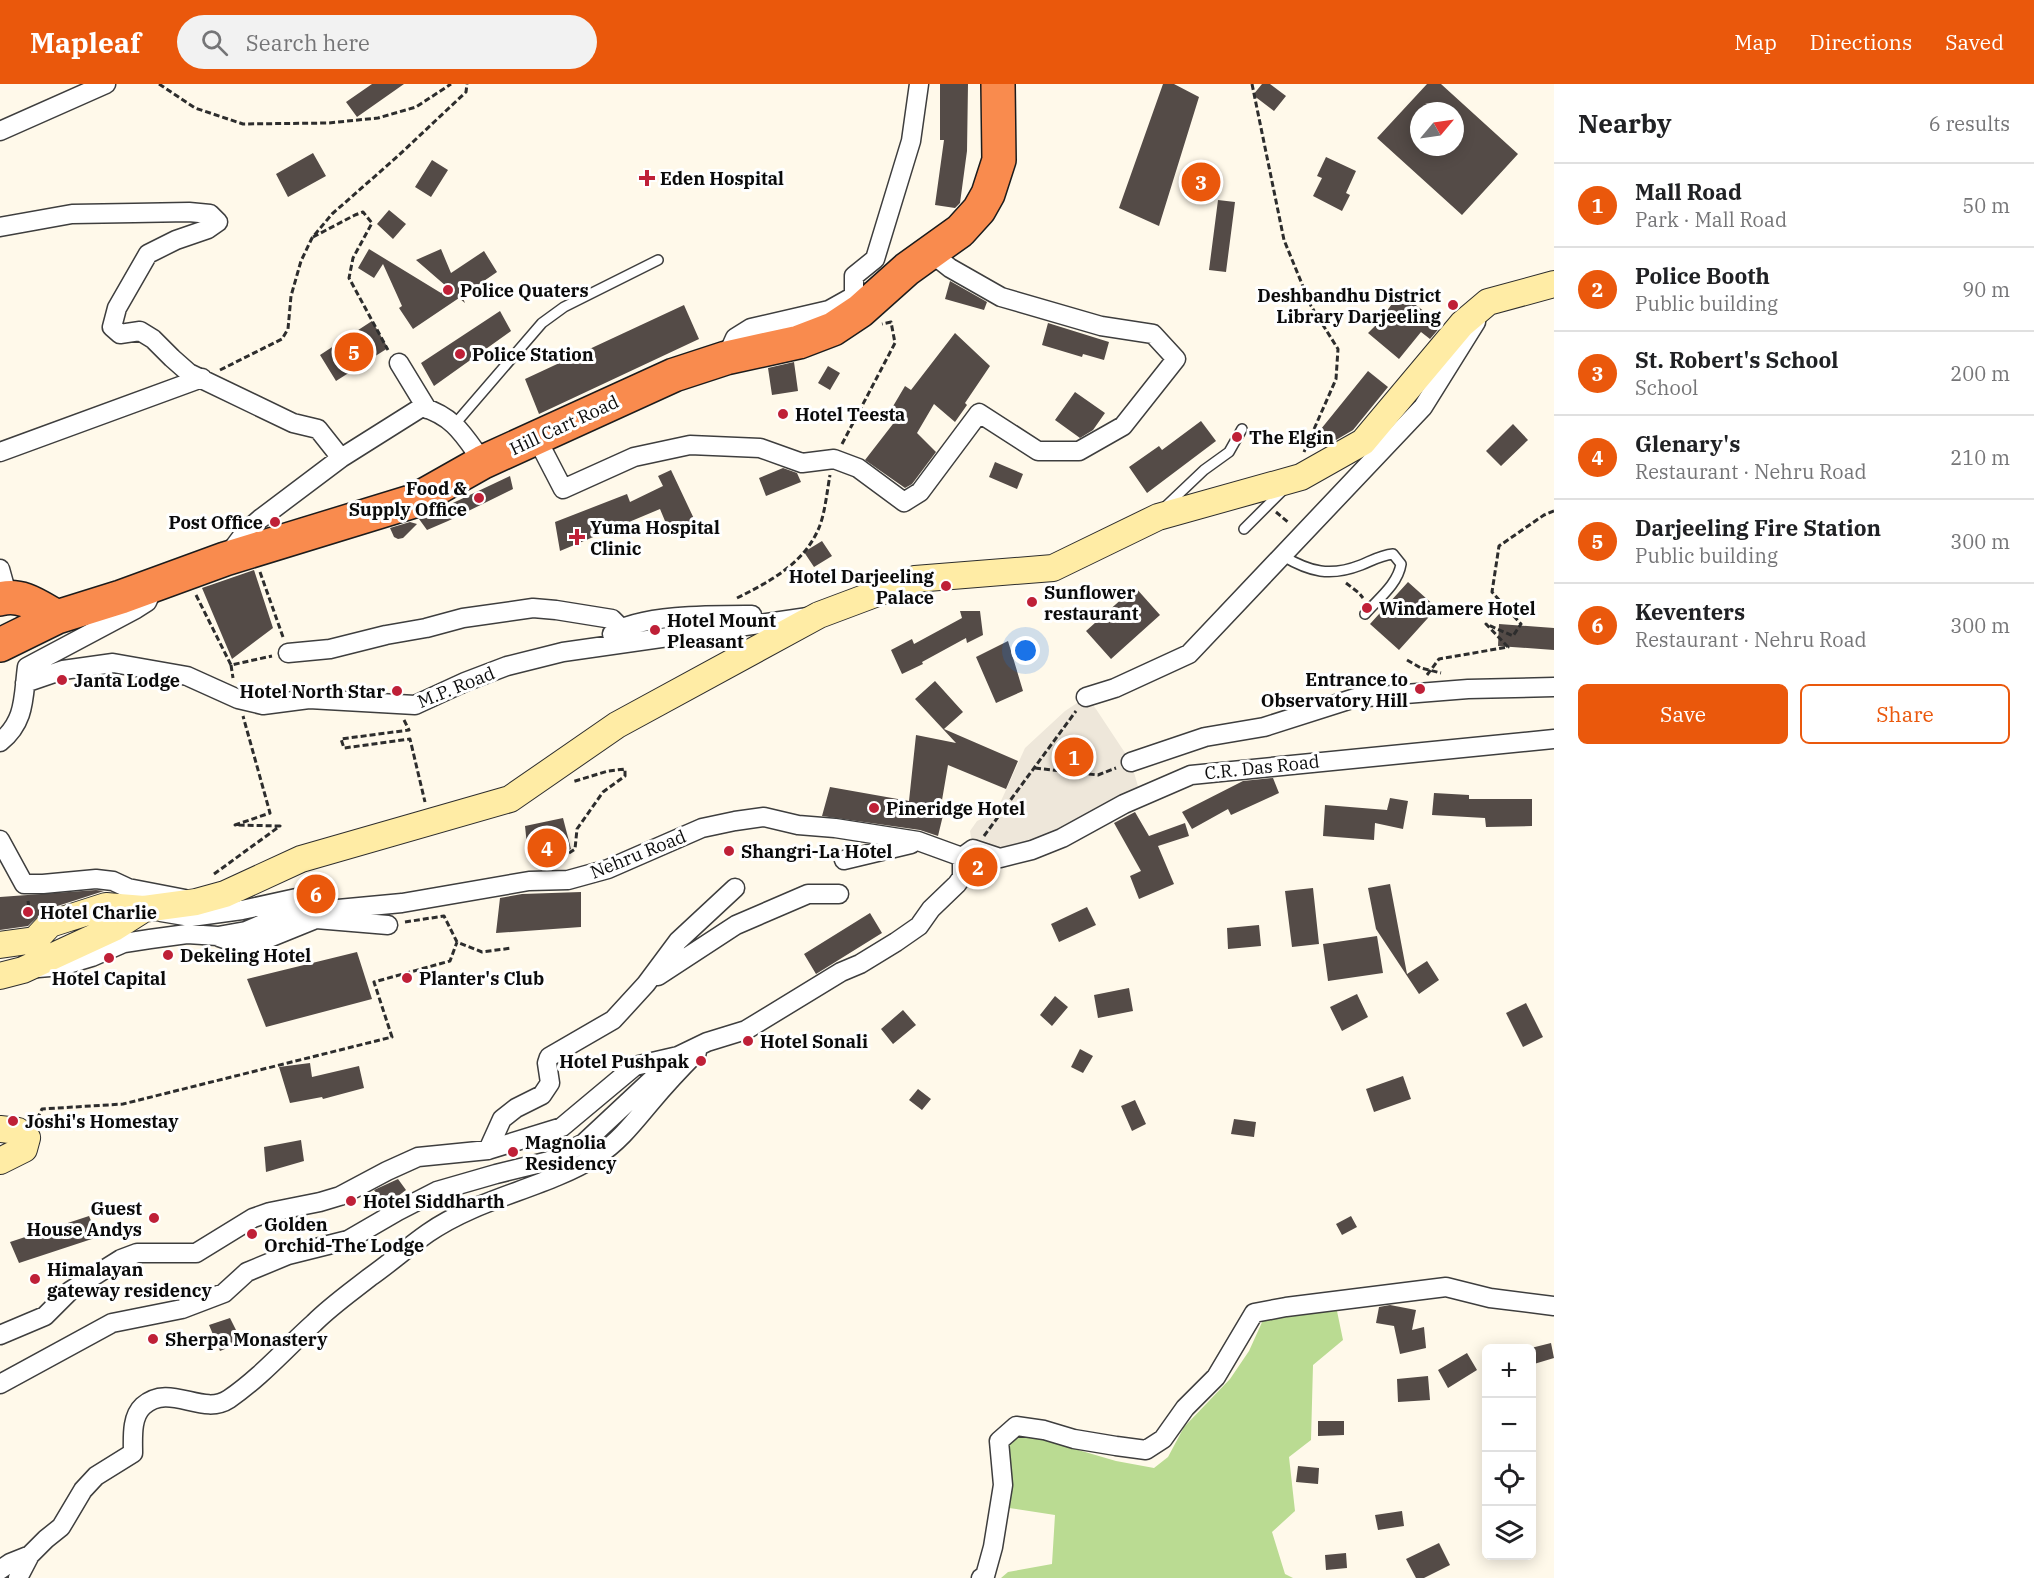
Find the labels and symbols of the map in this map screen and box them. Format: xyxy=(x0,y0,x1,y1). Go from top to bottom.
north arrow xyxy=(1410,102,1464,156)
pin: 3 xyxy=(1182,160,1220,204)
place label: Eden Hospital xyxy=(660,167,784,190)
marker: Eden Hospital xyxy=(638,169,656,187)
place label: Police Quaters xyxy=(460,279,589,302)
marker: Police Quaters xyxy=(441,283,455,297)
place label: Deshbandhu District Library Darjeeling xyxy=(1257,284,1442,328)
marker: Deshbandhu District Library Darjeeling xyxy=(1446,298,1460,312)
pin: 5 xyxy=(334,330,374,374)
place label: Police Station xyxy=(472,343,594,366)
marker: Police Station xyxy=(453,347,467,361)
street label: Hill Cart Road xyxy=(506,390,622,460)
place label: Hotel Teesta xyxy=(795,403,905,426)
marker: Hotel Teesta xyxy=(776,407,790,421)
place label: The Elgin xyxy=(1249,426,1334,449)
marker: The Elgin xyxy=(1230,430,1244,444)
place label: Food & Supply Office xyxy=(349,477,468,521)
marker: Food & Supply Office xyxy=(472,491,486,505)
place label: Post Office xyxy=(169,511,263,534)
marker: Post Office xyxy=(268,515,282,529)
place label: Yuma Hospital Clinic xyxy=(590,516,720,560)
marker: Yuma Hospital Clinic xyxy=(568,528,586,546)
place label: Hotel Darjeeling Palace xyxy=(789,565,935,609)
marker: Hotel Darjeeling Palace xyxy=(939,579,953,593)
place label: Sunflower restaurant xyxy=(1044,581,1139,625)
marker: Sunflower restaurant xyxy=(1025,595,1039,609)
place label: Windamere Hotel xyxy=(1379,597,1536,620)
marker: Windamere Hotel xyxy=(1360,601,1374,615)
place label: Hotel Mount Pleasant xyxy=(667,609,776,653)
marker: Hotel Mount Pleasant xyxy=(648,623,662,637)
your location xyxy=(1011,636,1040,665)
street label: M.P. Road xyxy=(414,661,498,713)
place label: Entrance to Observatory Hill xyxy=(1261,668,1408,712)
place label: Janta Lodge xyxy=(74,669,180,692)
marker: Janta Lodge xyxy=(55,673,69,687)
place label: Hotel North Star xyxy=(240,680,385,703)
marker: Entrance to Observatory Hill xyxy=(1413,682,1427,696)
marker: Hotel North Star xyxy=(390,684,404,698)
pin: 1 xyxy=(1054,734,1094,780)
street label: C.R. Das Road xyxy=(1203,750,1321,784)
place label: Pineridge Hotel xyxy=(886,797,1025,820)
marker: Pineridge Hotel xyxy=(867,801,881,815)
street label: Nehru Road xyxy=(587,824,689,884)
pin: 4 xyxy=(528,826,566,870)
place label: Shangri-La Hotel xyxy=(741,840,893,863)
marker: Shangri-La Hotel xyxy=(722,844,736,858)
pin: 2 xyxy=(958,844,998,890)
pin: 6 xyxy=(296,872,336,916)
place label: Hotel Charlie xyxy=(40,901,157,924)
marker: Hotel Charlie xyxy=(21,905,35,919)
place label: Dekeling Hotel xyxy=(180,944,311,967)
marker: Dekeling Hotel xyxy=(161,948,175,962)
marker: Hotel Capital xyxy=(102,951,116,965)
place label: Hotel Capital xyxy=(52,967,166,990)
place label: Planter's Club xyxy=(419,967,544,990)
marker: Planter's Club xyxy=(400,971,414,985)
place label: Hotel Sonali xyxy=(760,1030,868,1053)
marker: Hotel Sonali xyxy=(741,1034,755,1048)
place label: Hotel Pushpak xyxy=(559,1050,690,1073)
marker: Hotel Pushpak xyxy=(694,1054,708,1068)
place label: Joshi's Homestay xyxy=(25,1110,179,1133)
marker: Joshi's Homestay xyxy=(6,1114,20,1128)
place label: Magnolia Residency xyxy=(525,1131,617,1175)
marker: Magnolia Residency xyxy=(506,1145,520,1159)
place label: Hotel Siddharth xyxy=(363,1190,505,1213)
marker: Hotel Siddharth xyxy=(344,1194,358,1208)
place label: Guest House Andys xyxy=(27,1197,142,1241)
marker: Guest House Andys xyxy=(147,1211,161,1225)
place label: Golden Orchid-The Lodge xyxy=(264,1213,424,1257)
marker: Golden Orchid-The Lodge xyxy=(245,1227,259,1241)
place label: Himalayan gateway residency xyxy=(47,1258,212,1302)
marker: Himalayan gateway residency xyxy=(28,1272,42,1286)
place label: Sherpa Monastery xyxy=(165,1328,328,1351)
marker: Sherpa Monastery xyxy=(146,1332,160,1346)

